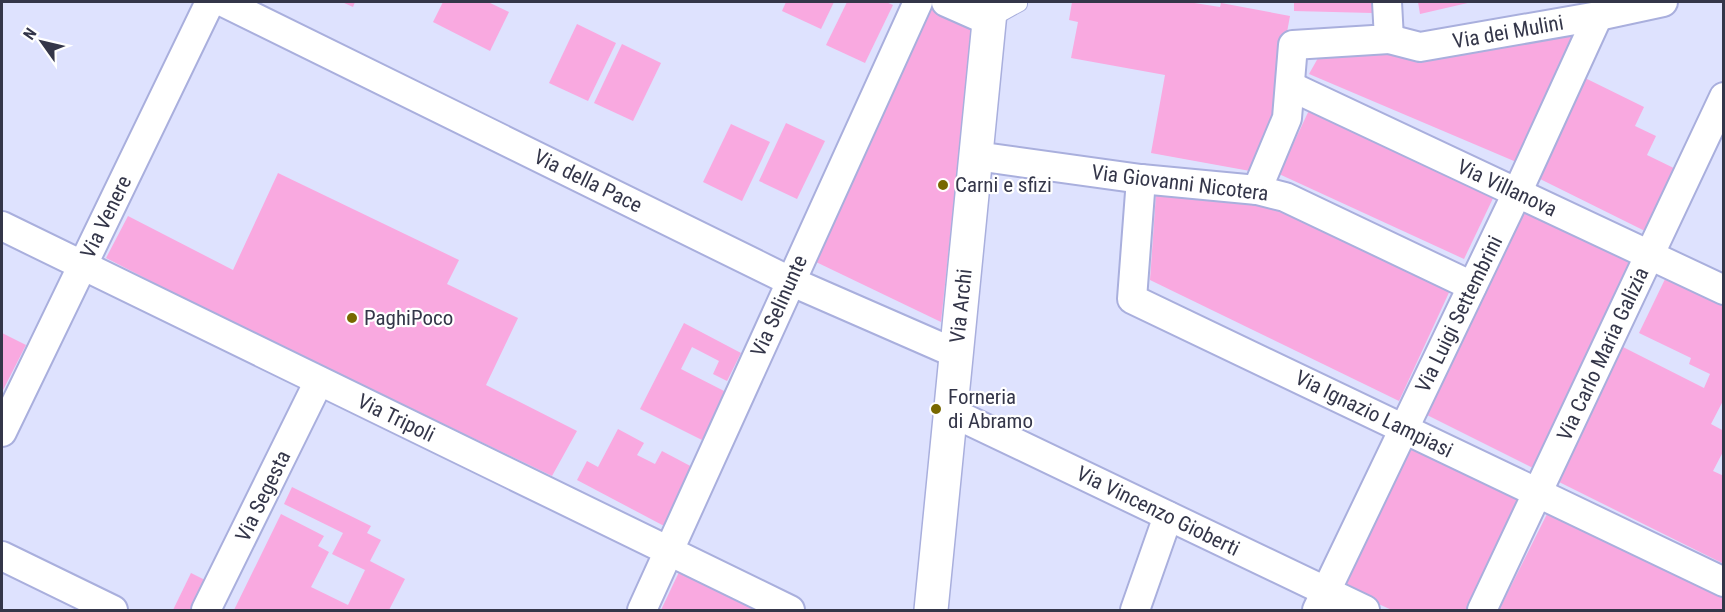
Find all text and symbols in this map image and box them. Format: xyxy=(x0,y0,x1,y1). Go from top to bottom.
street label: Via dei Mulini xyxy=(1451,10,1565,54)
north arrow xyxy=(12,12,72,72)
text: N xyxy=(19,25,41,43)
street label: Via della Pace xyxy=(530,144,646,218)
street label: Via Villanova xyxy=(1453,154,1561,222)
street label: Via Giovanni Nicotera xyxy=(1090,160,1270,206)
street label: Via Venere xyxy=(76,172,136,262)
place label: Carni e sfizi xyxy=(955,173,1052,197)
marker: Carni e sfizi xyxy=(936,178,950,192)
street label: Via Luigi Settembrini xyxy=(1411,232,1507,396)
street label: Via Selinunte xyxy=(746,251,812,360)
street label: Via Carlo Maria Galizia xyxy=(1552,264,1654,444)
street label: Via Archi xyxy=(945,268,977,344)
place label: PaghiPoco xyxy=(364,306,453,330)
marker: PaghiPoco xyxy=(345,311,359,325)
street label: Via Ignazio Lampiasi xyxy=(1291,365,1457,463)
place label: Forneria di Abramo xyxy=(948,385,1033,433)
street label: Via Tripoli xyxy=(353,389,439,447)
marker: Forneria di Abramo xyxy=(929,402,943,416)
street label: Via Segesta xyxy=(231,447,295,545)
street label: Via Vincenzo Gioberti xyxy=(1073,461,1243,561)

